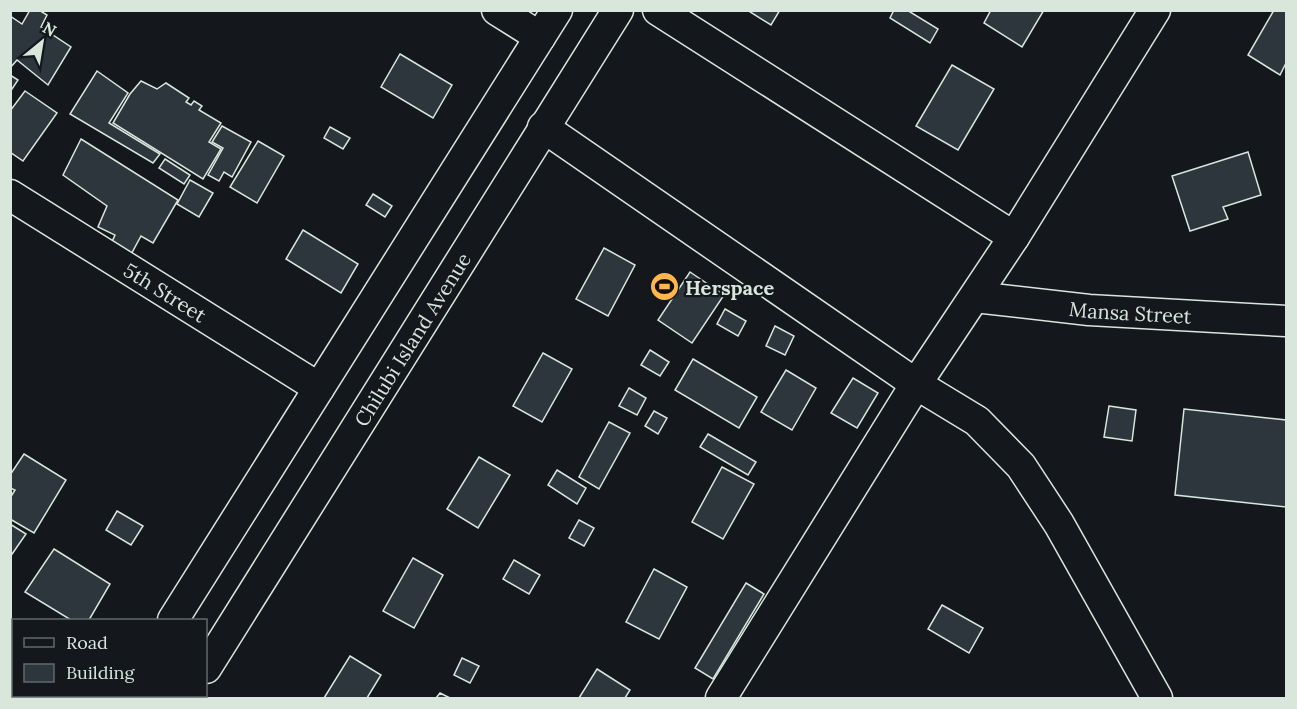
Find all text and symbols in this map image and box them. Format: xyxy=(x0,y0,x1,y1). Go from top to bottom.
north arrow xyxy=(12,12,72,72)
text: N xyxy=(39,17,60,41)
street label: Chilubi Island Avenue xyxy=(348,247,476,431)
street label: 5th Street xyxy=(119,257,211,327)
sports icon: Herspace xyxy=(648,271,680,303)
place label: Herspace xyxy=(685,275,774,300)
street label: Mansa Street xyxy=(1068,295,1192,328)
legend xyxy=(12,619,207,697)
text: Road xyxy=(66,631,108,654)
text: Building xyxy=(66,661,136,684)

